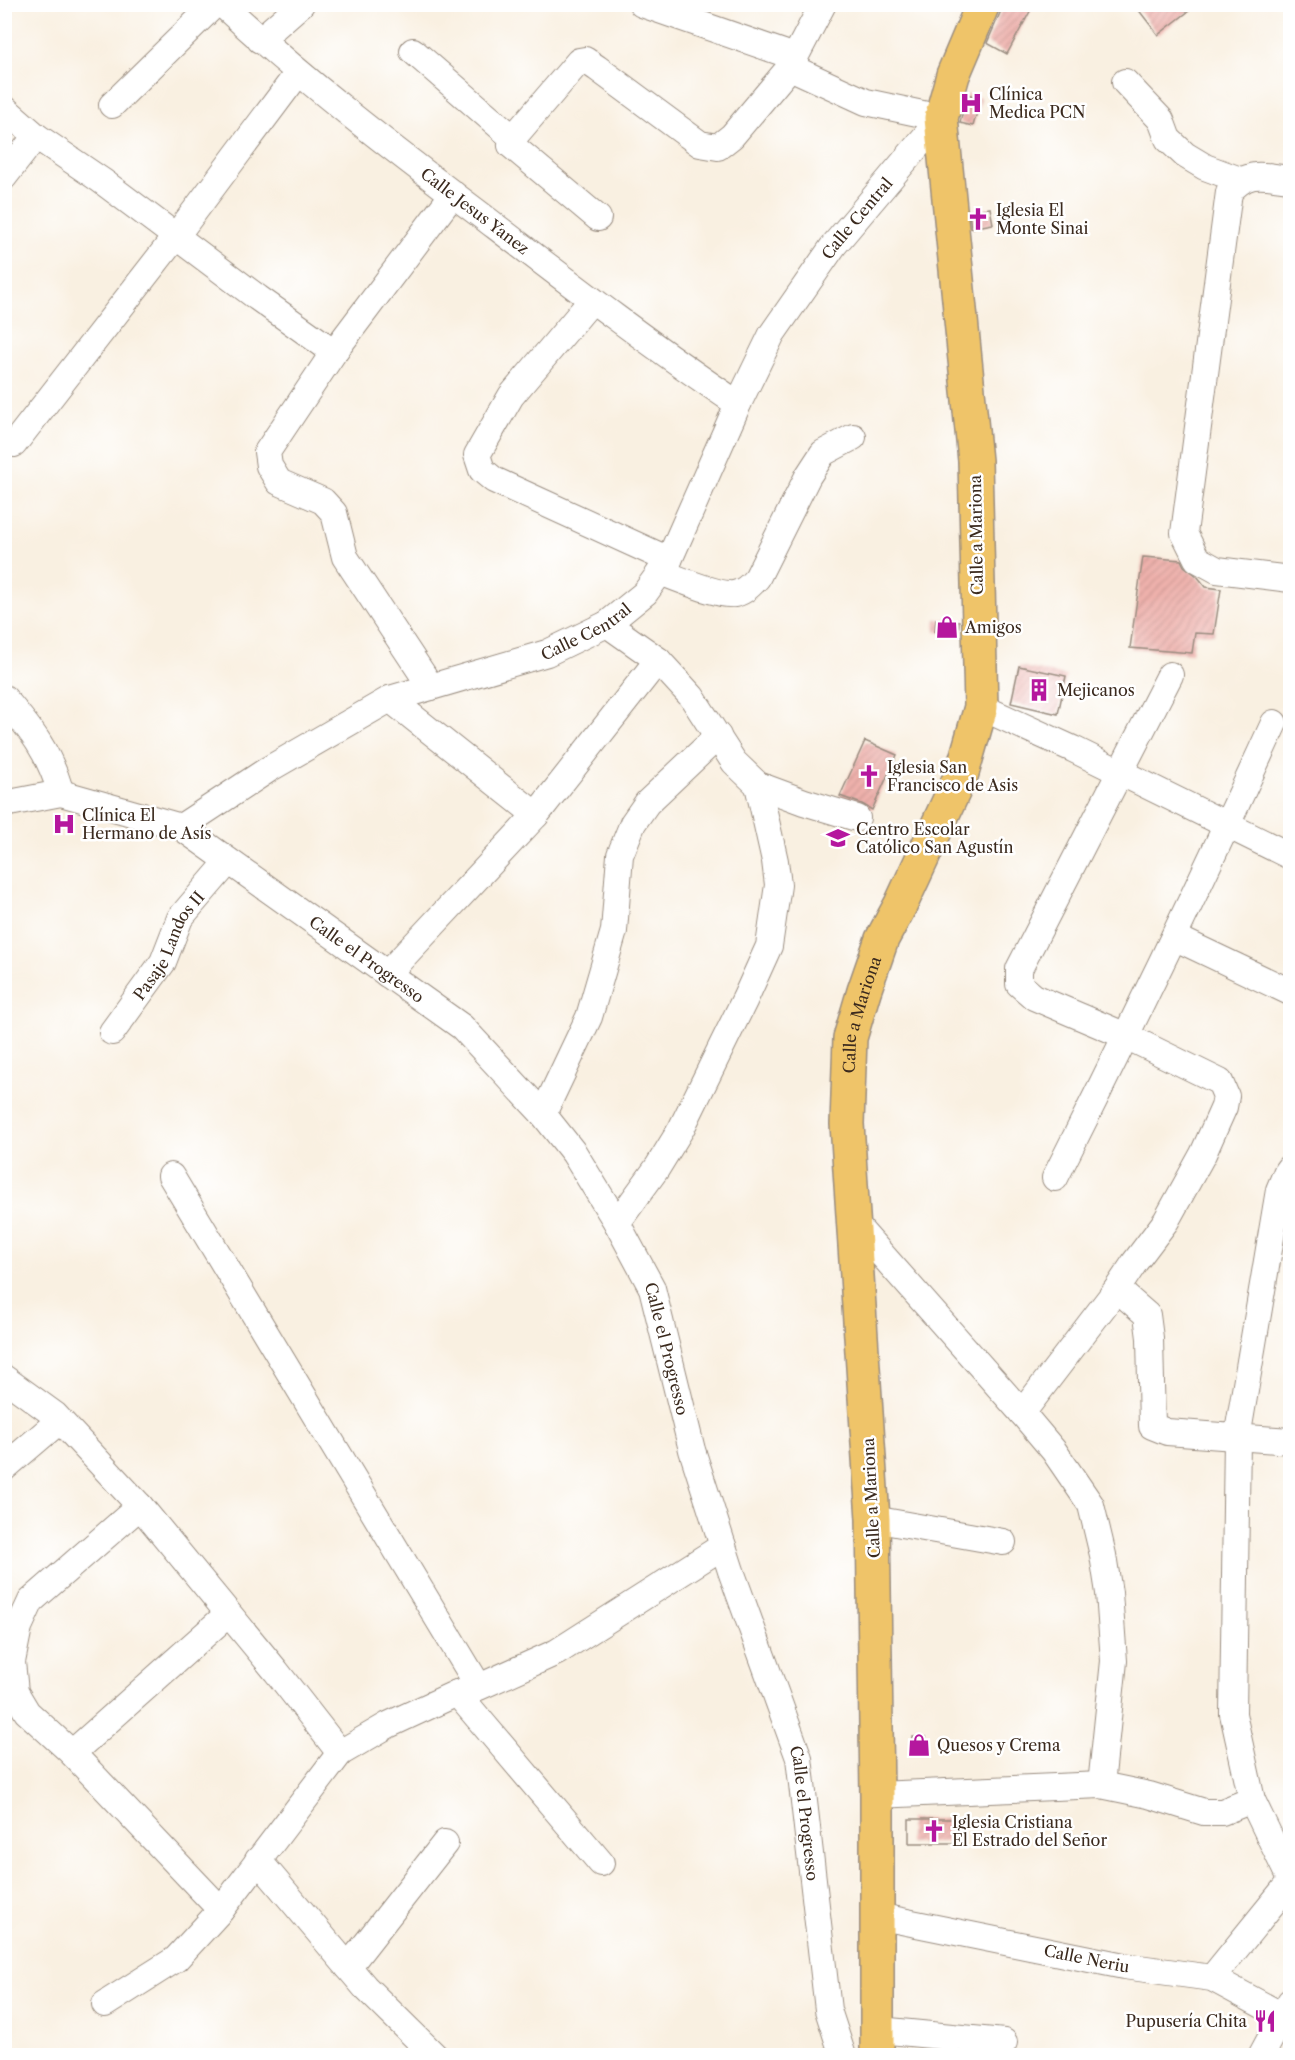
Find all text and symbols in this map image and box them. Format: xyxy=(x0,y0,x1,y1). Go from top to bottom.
place label: Clínica Medica PCN xyxy=(989,84,1085,122)
hospital icon: Clínica Medica PCN xyxy=(958,90,984,116)
street label: Calle Jesus Yanez xyxy=(417,163,533,259)
street label: Calle Central xyxy=(817,173,897,263)
place label: Iglesia El Monte Sinai xyxy=(996,200,1088,238)
church icon: Iglesia El Monte Sinai xyxy=(965,206,991,232)
street label: Calle a Mariona xyxy=(965,474,987,595)
street label: Calle Central xyxy=(537,598,635,665)
shop icon: Amigos xyxy=(934,614,960,640)
place label: Amigos xyxy=(964,617,1022,637)
building icon: Mejicanos xyxy=(1026,677,1052,703)
place label: Mejicanos xyxy=(1057,680,1135,700)
place label: Iglesia San Francisco de Asis xyxy=(887,757,1018,795)
church icon: Iglesia San Francisco de Asis xyxy=(856,763,882,789)
place label: Clínica El Hermano de Asís xyxy=(82,805,211,843)
hospital icon: Clínica El Hermano de Asís xyxy=(51,811,77,837)
place label: Centro Escolar Católico San Agustín xyxy=(856,819,1013,857)
school or university icon: Centro Escolar Católico San Agustín xyxy=(825,825,851,851)
street label: Pasaje Landos II xyxy=(129,887,209,1004)
street label: Calle el Progresso xyxy=(305,912,428,1007)
street label: Calle a Mariona xyxy=(839,953,885,1074)
street label: Calle el Progresso xyxy=(641,1280,693,1417)
street label: Calle a Mariona xyxy=(858,1437,884,1559)
shop icon: Quesos y Crema xyxy=(906,1732,932,1758)
place label: Quesos y Crema xyxy=(937,1735,1061,1755)
street label: Calle el Progresso xyxy=(785,1743,823,1882)
place label: Iglesia Cristiana El Estrado del Señor xyxy=(952,1812,1107,1850)
church icon: Iglesia Cristiana El Estrado del Señor xyxy=(921,1818,947,1844)
street label: Calle Neriu xyxy=(1042,1940,1131,1977)
restaurant icon: Pupusería Chita xyxy=(1252,2008,1278,2034)
place label: Pupusería Chita xyxy=(1125,2011,1248,2031)

